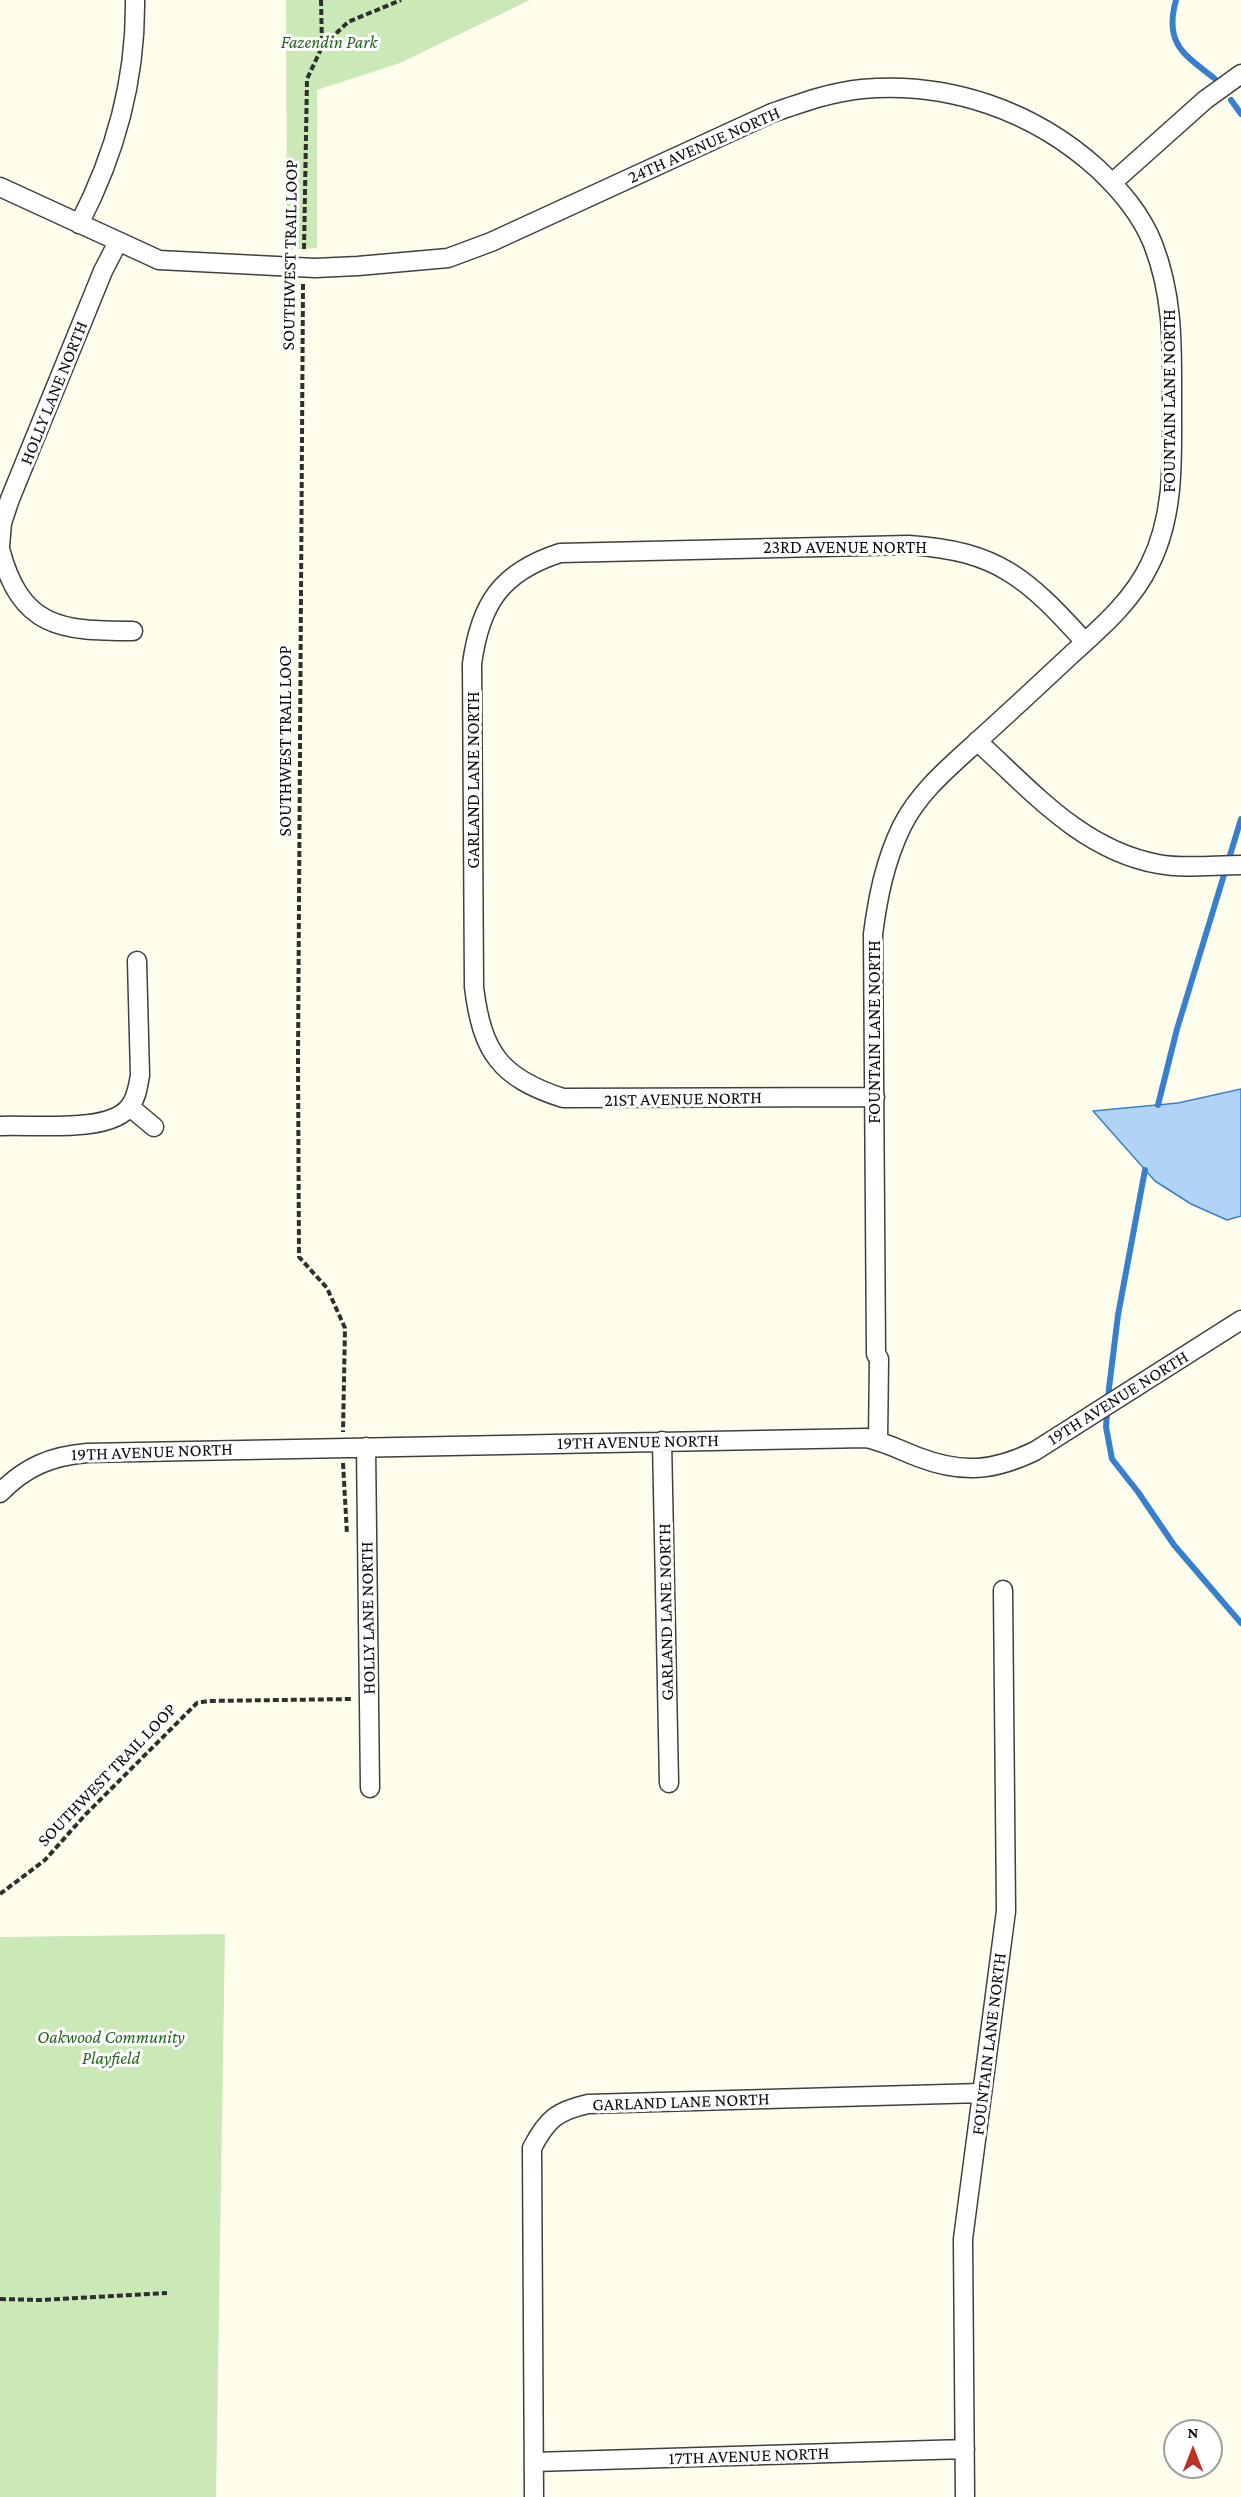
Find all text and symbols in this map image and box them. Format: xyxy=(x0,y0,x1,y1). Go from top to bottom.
park label: Fazendin Park xyxy=(281,31,377,53)
street label: 24TH AVENUE NORTH xyxy=(625,102,783,188)
street label: SOUTHWEST TRAIL LOOP xyxy=(278,159,302,351)
street label: FOUNTAIN LANE NORTH xyxy=(1158,309,1180,493)
street label: HOLLY LANE NORTH xyxy=(15,318,93,468)
street label: 23RD AVENUE NORTH xyxy=(763,536,927,558)
street label: SOUTHWEST TRAIL LOOP xyxy=(274,646,296,836)
street label: GARLAND LANE NORTH xyxy=(462,691,484,869)
street label: FOUNTAIN LANE NORTH xyxy=(863,940,885,1124)
street label: 21ST AVENUE NORTH xyxy=(604,1087,762,1111)
street label: 19TH AVENUE NORTH xyxy=(1044,1346,1192,1450)
street label: 19TH AVENUE NORTH xyxy=(557,1430,719,1454)
street label: 19TH AVENUE NORTH xyxy=(71,1438,233,1466)
street label: GARLAND LANE NORTH xyxy=(654,1523,678,1701)
street label: HOLLY LANE NORTH xyxy=(356,1541,380,1695)
street label: SOUTHWEST TRAIL LOOP xyxy=(33,1699,181,1851)
street label: FOUNTAIN LANE NORTH xyxy=(967,1951,1011,2137)
park label: Oakwood Community Playfield xyxy=(37,2026,185,2068)
street label: GARLAND LANE NORTH xyxy=(592,2088,770,2116)
north arrow xyxy=(1163,2419,1223,2479)
text: N xyxy=(1188,2424,1198,2441)
street label: 17TH AVENUE NORTH xyxy=(668,2442,830,2470)

